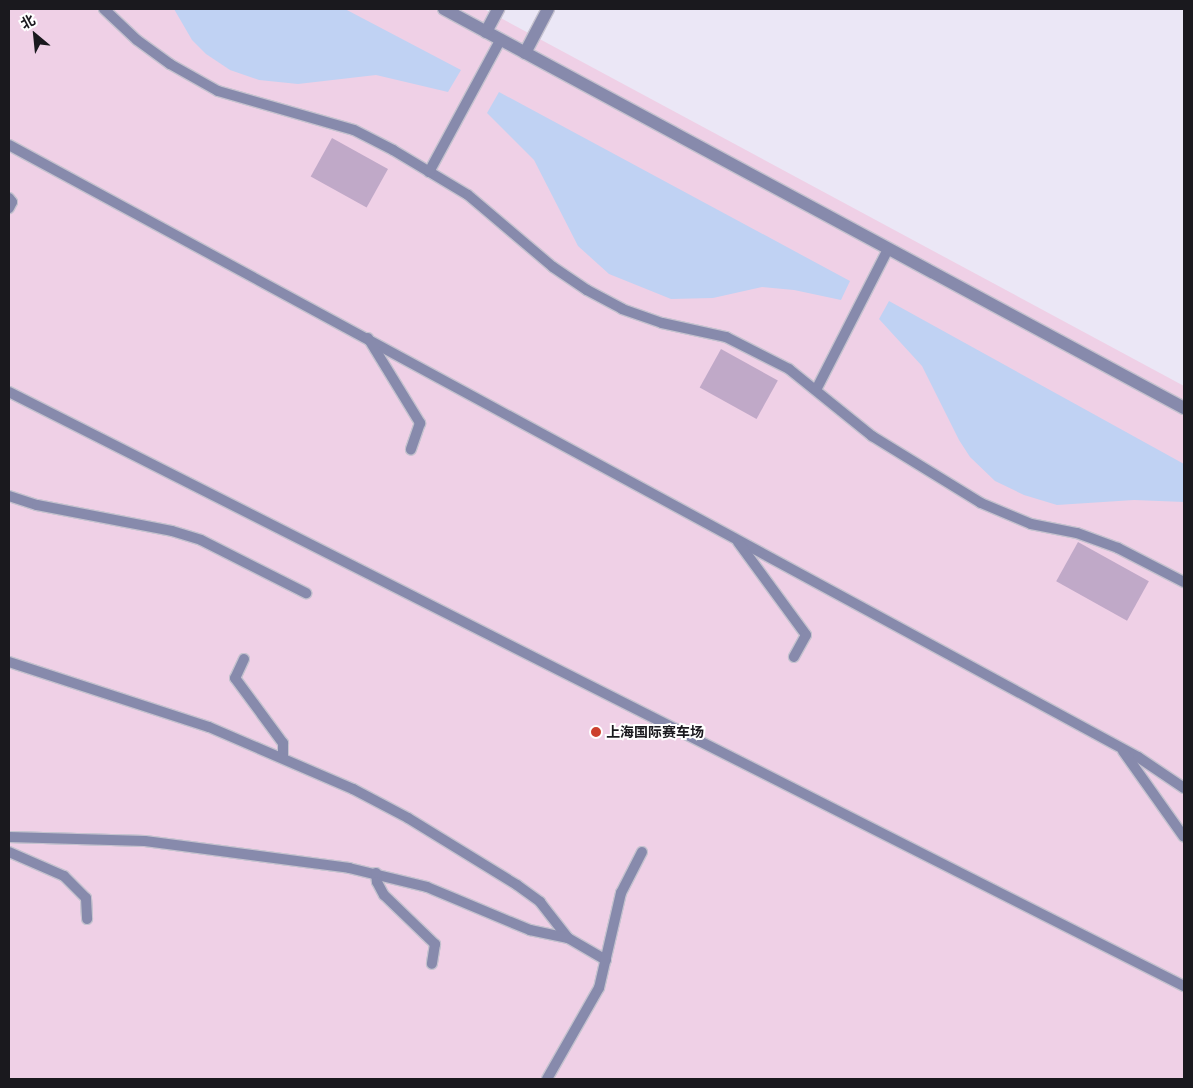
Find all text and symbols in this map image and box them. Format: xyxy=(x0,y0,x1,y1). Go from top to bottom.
north arrow xyxy=(10,10,60,60)
text: 北 xyxy=(18,11,38,32)
place label: 上海国际赛车场 xyxy=(606,724,704,740)
marker: 上海国际赛车场 xyxy=(590,726,602,738)

